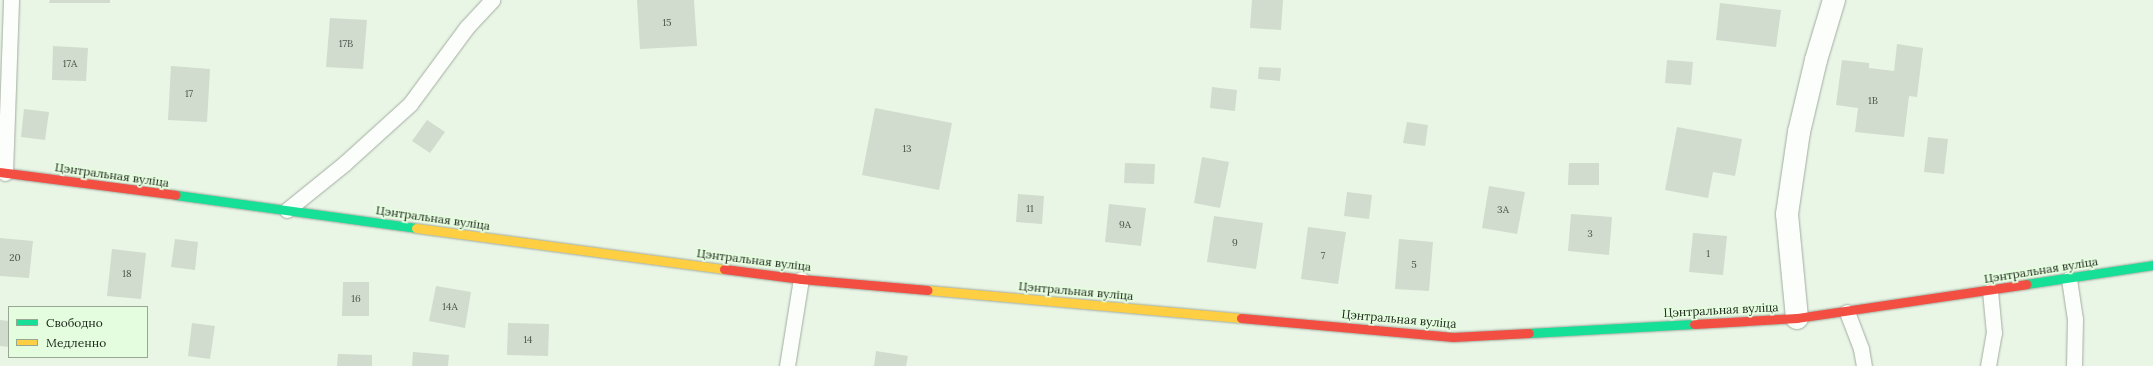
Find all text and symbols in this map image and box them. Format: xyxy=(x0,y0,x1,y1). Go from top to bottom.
house number: 15 xyxy=(662,17,672,29)
house number: 17В xyxy=(339,38,353,50)
house number: 17А xyxy=(63,58,77,70)
house number: 17 xyxy=(185,88,193,100)
house number: 1В xyxy=(1868,95,1878,107)
house number: 13 xyxy=(902,143,912,155)
street label: Цэнтральная вуліца xyxy=(54,160,170,190)
street label: Цэнтральная вуліца xyxy=(375,203,491,233)
house number: 11 xyxy=(1026,203,1034,215)
house number: 3А xyxy=(1497,204,1509,216)
house number: 9А xyxy=(1119,219,1131,231)
house number: 3 xyxy=(1587,228,1593,240)
house number: 9 xyxy=(1232,237,1238,249)
street label: Цэнтральная вуліца xyxy=(696,246,812,274)
house number: 1 xyxy=(1706,248,1710,260)
house number: 7 xyxy=(1321,250,1325,262)
house number: 20 xyxy=(9,252,21,264)
street label: Цэнтральная вуліца xyxy=(1983,254,2099,286)
house number: 5 xyxy=(1411,259,1417,271)
house number: 18 xyxy=(122,268,132,280)
street label: Цэнтральная вуліца xyxy=(1018,279,1134,303)
house number: 16 xyxy=(351,293,361,305)
street label: Цэнтральная вуліца xyxy=(1663,300,1779,320)
house number: 14А xyxy=(442,301,458,313)
legend xyxy=(8,306,148,358)
street label: Цэнтральная вуліца xyxy=(1341,307,1457,331)
text: Свободно xyxy=(46,315,103,330)
house number: 14 xyxy=(523,334,533,346)
text: Медленно xyxy=(46,335,106,350)

